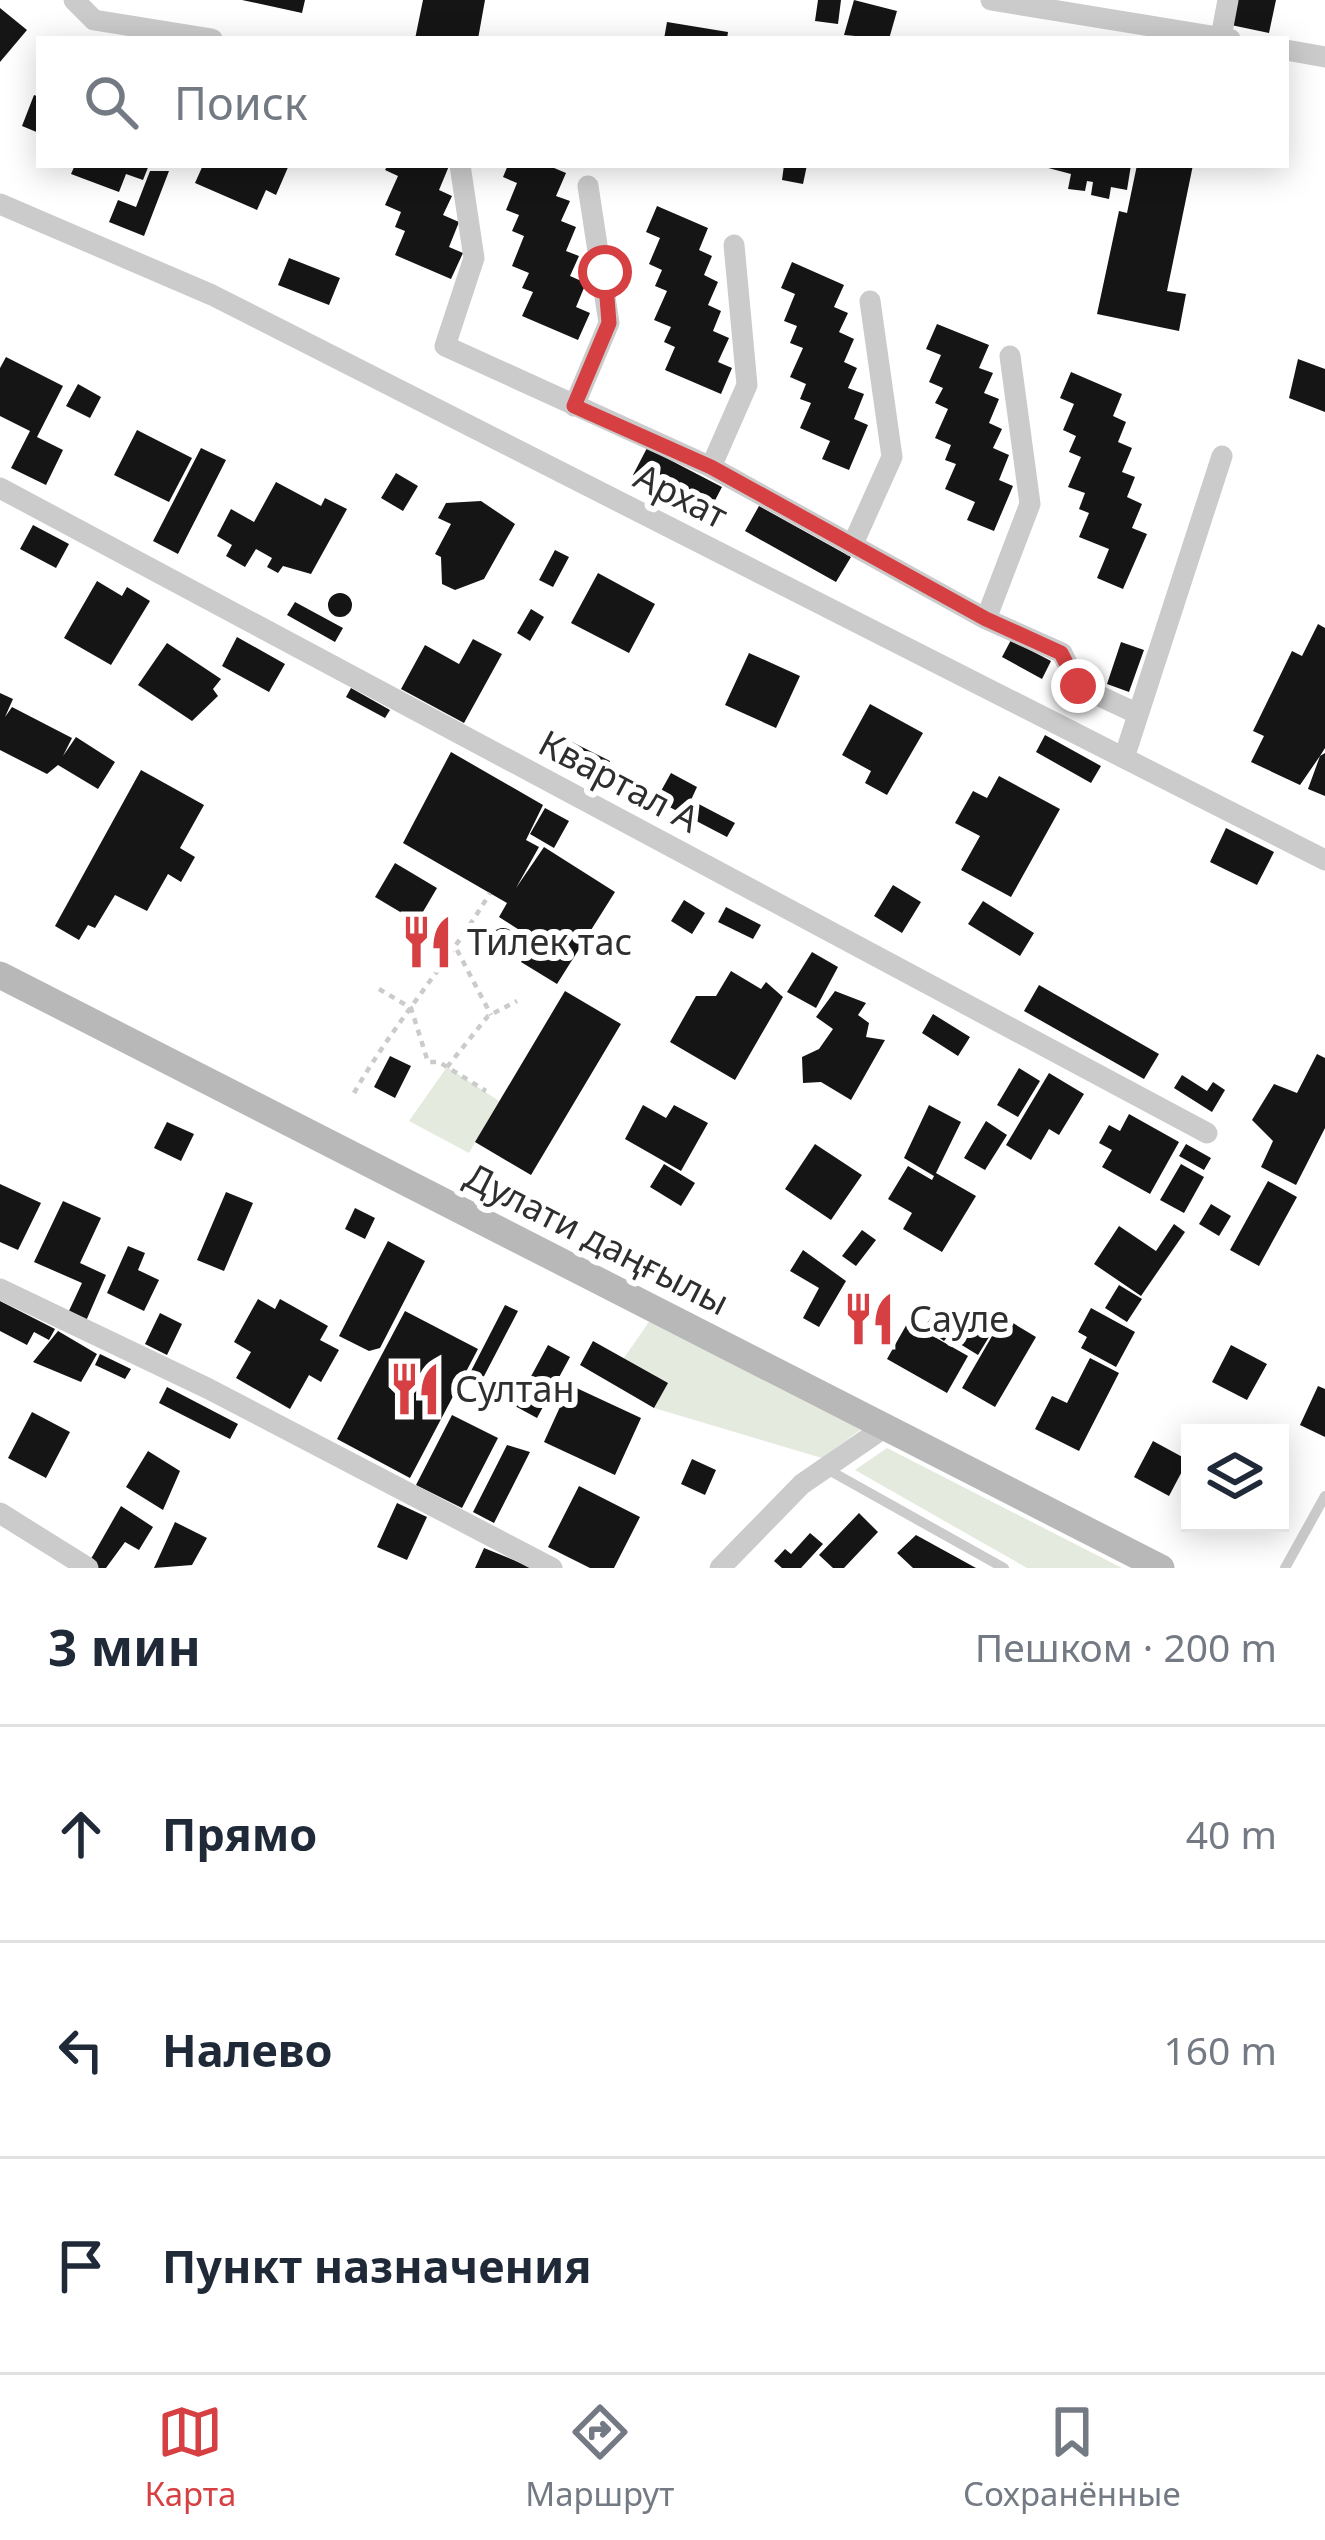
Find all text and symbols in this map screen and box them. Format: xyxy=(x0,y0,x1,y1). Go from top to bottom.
search box xyxy=(36,36,1289,168)
icon: search xyxy=(78,69,144,135)
text: Поиск xyxy=(174,72,308,133)
route start xyxy=(578,245,632,299)
street label: Архат xyxy=(626,451,736,540)
route end xyxy=(1051,659,1105,713)
street label: Квартал А xyxy=(531,718,708,843)
restaurant icon: Тилек тас xyxy=(398,913,456,971)
place label: Тилек тас xyxy=(467,917,632,966)
street label: Дулати даңғылы xyxy=(457,1151,738,1326)
restaurant icon: Сауле xyxy=(840,1290,898,1348)
place label: Сауле xyxy=(909,1294,1009,1343)
restaurant icon: Султан xyxy=(386,1360,444,1418)
place label: Султан xyxy=(455,1364,575,1413)
map controls xyxy=(1181,1424,1289,1532)
button: layers xyxy=(1181,1424,1289,1532)
text: 3 мин xyxy=(48,1611,201,1681)
text: Пешком · 200 m xyxy=(975,1620,1277,1673)
icon: ahead xyxy=(48,1801,114,1867)
text: Прямо xyxy=(162,1803,317,1864)
text: 40 m xyxy=(1186,1807,1277,1860)
icon: left xyxy=(48,2017,114,2083)
text: Налево xyxy=(162,2019,333,2080)
text: 160 m xyxy=(1163,2023,1277,2076)
icon: arrive xyxy=(48,2233,114,2299)
text: Пункт назначения xyxy=(162,2235,592,2296)
tab: Карта xyxy=(144,2399,236,2516)
tab: Маршрут xyxy=(525,2399,674,2516)
tab: Сохранённые xyxy=(963,2399,1181,2516)

